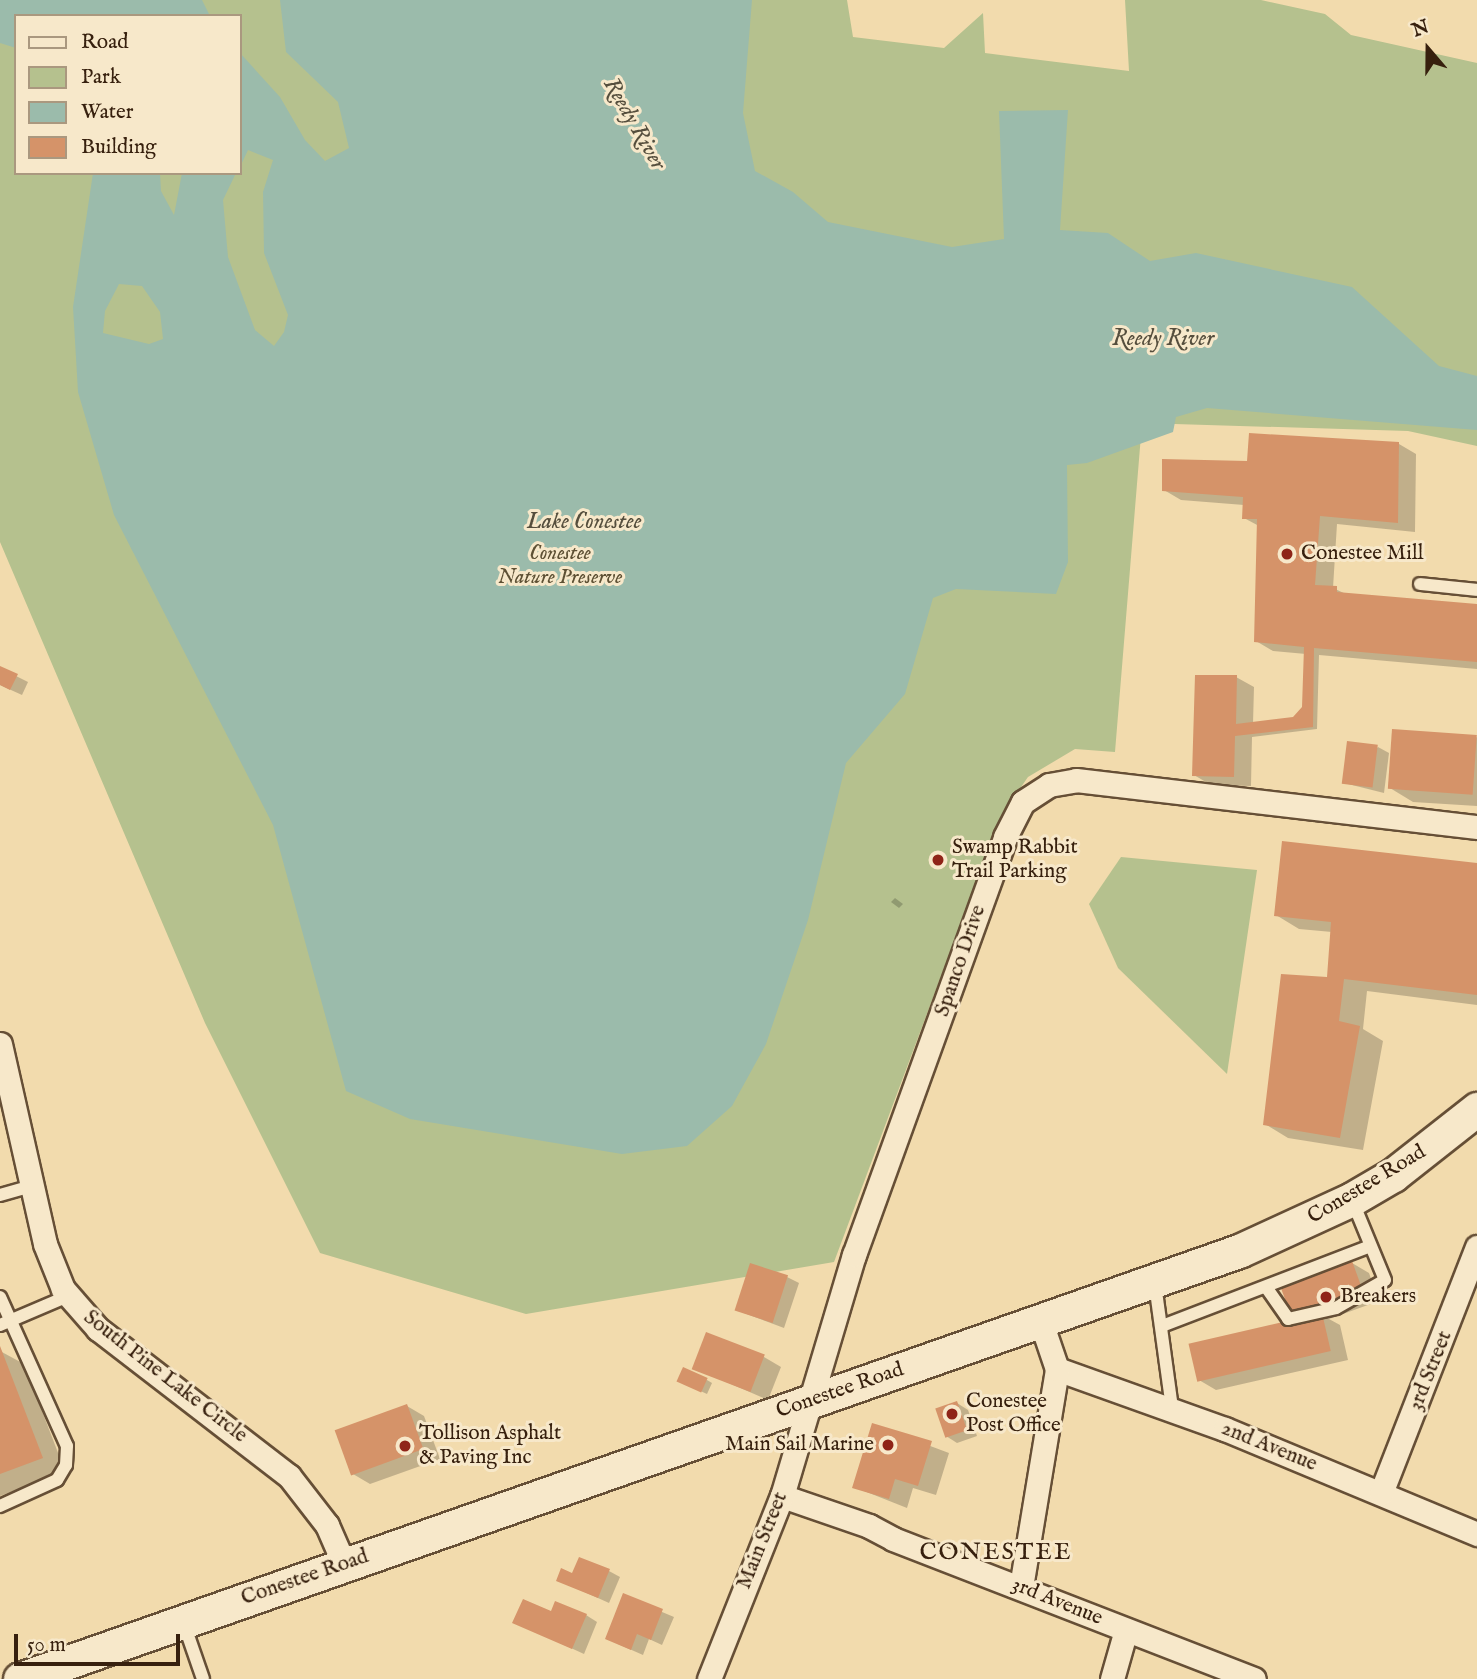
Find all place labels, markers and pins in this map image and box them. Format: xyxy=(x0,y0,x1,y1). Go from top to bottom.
place label: Conestee Mill xyxy=(1301,541,1423,567)
marker: Conestee Mill xyxy=(1279,546,1295,562)
place label: Swamp Rabbit Trail Parking xyxy=(952,835,1078,885)
marker: Swamp Rabbit Trail Parking xyxy=(930,852,946,868)
place label: Breakers xyxy=(1340,1284,1416,1310)
marker: Breakers xyxy=(1318,1289,1334,1305)
place label: Conestee Post Office xyxy=(966,1389,1061,1439)
marker: Conestee Post Office xyxy=(944,1406,960,1422)
place label: Tollison Asphalt & Paving Inc xyxy=(419,1421,561,1471)
place label: Main Sail Marine xyxy=(725,1432,874,1458)
marker: Main Sail Marine xyxy=(880,1437,896,1453)
marker: Tollison Asphalt & Paving Inc xyxy=(397,1438,413,1454)

